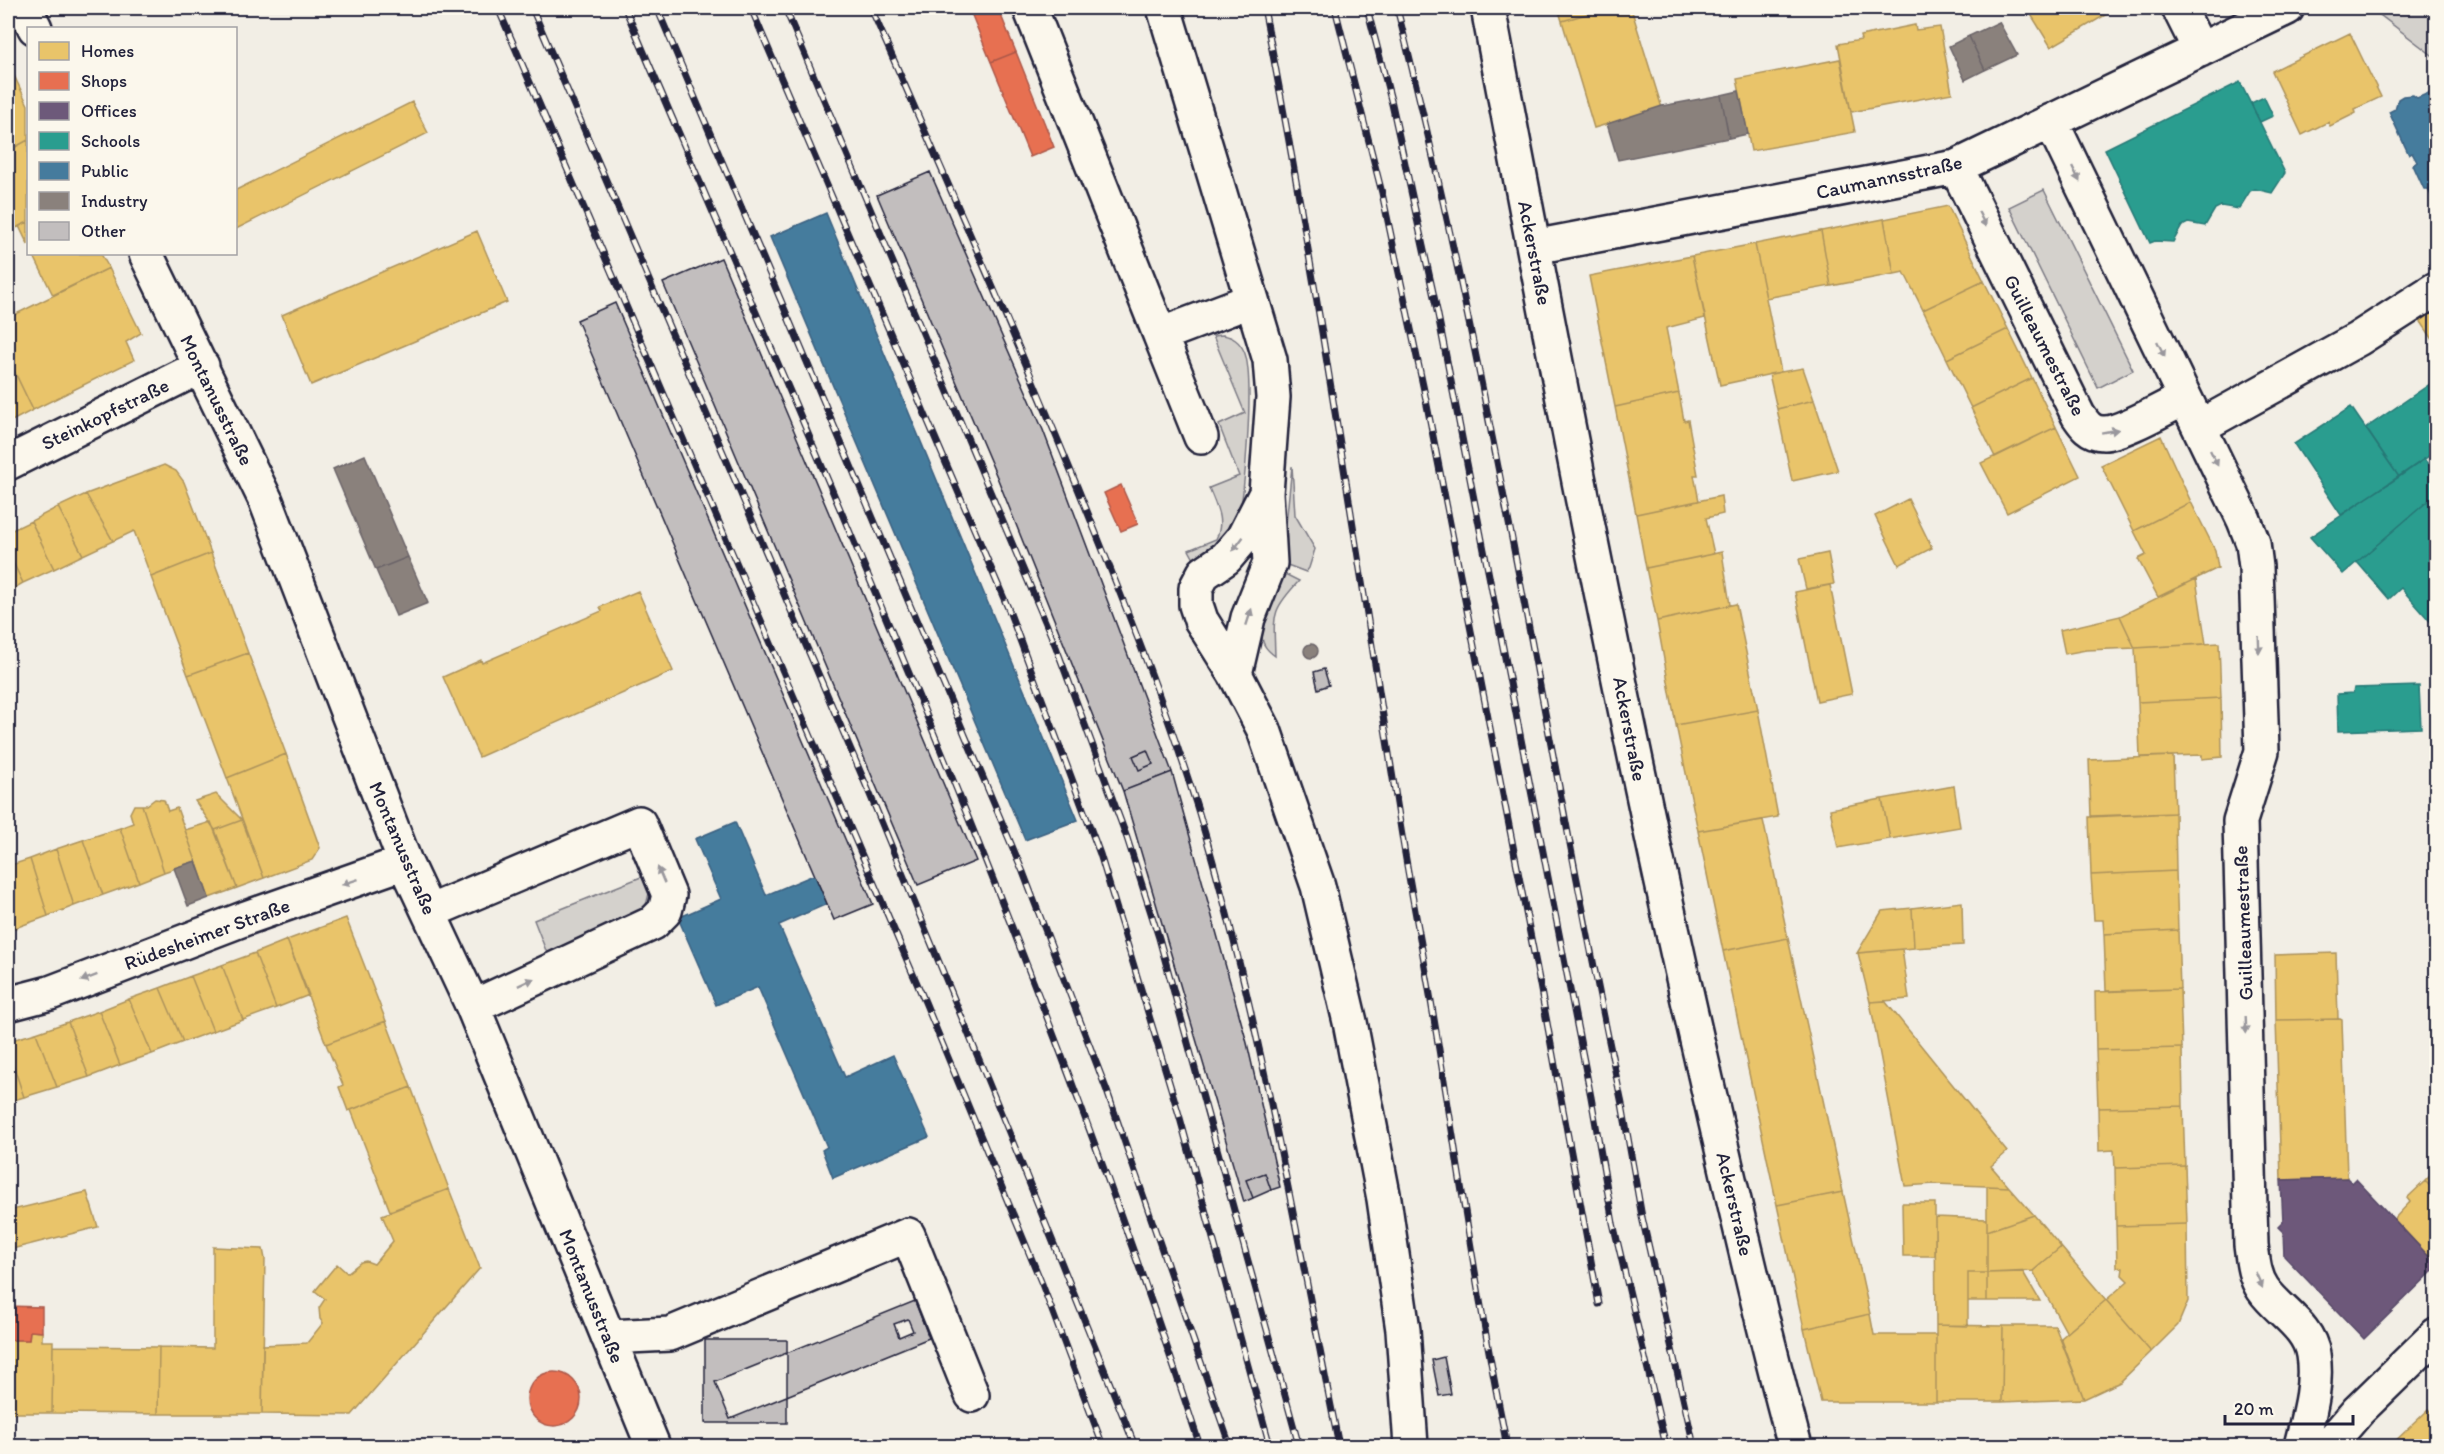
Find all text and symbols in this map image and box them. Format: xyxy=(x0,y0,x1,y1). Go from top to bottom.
legend xyxy=(27,27,237,255)
text: Homes xyxy=(81,40,134,62)
text: Shops xyxy=(81,70,127,92)
text: Offices xyxy=(81,100,137,122)
text: Schools xyxy=(81,130,140,152)
street label: Caumannsstraße xyxy=(1814,150,1964,204)
text: Public xyxy=(81,160,129,182)
one-way arrow xyxy=(2072,165,2081,182)
text: Industry xyxy=(81,190,148,212)
street label: Ackerstraße xyxy=(1513,199,1557,307)
one-way arrow xyxy=(1977,211,1987,228)
text: Other xyxy=(81,220,127,242)
street label: Guilleaumestraße xyxy=(1999,270,2091,420)
street label: Montanusstraße xyxy=(175,331,259,469)
one-way arrow xyxy=(2157,341,2166,358)
street label: Steinkopfstraße xyxy=(37,373,173,455)
one-way arrow xyxy=(2101,426,2120,435)
one-way arrow xyxy=(2210,450,2219,467)
one-way arrow xyxy=(1232,536,1244,551)
one-way arrow xyxy=(1245,608,1254,626)
one-way arrow xyxy=(2254,635,2264,654)
street label: Ackerstraße xyxy=(1608,675,1652,783)
street label: Montanusstraße xyxy=(364,778,442,918)
street label: Guilleaumestraße xyxy=(2228,845,2258,1001)
one-way arrow xyxy=(656,866,666,884)
one-way arrow xyxy=(341,877,359,887)
street label: Rüdesheimer Straße xyxy=(121,893,293,975)
one-way arrow xyxy=(79,973,97,983)
one-way arrow xyxy=(517,977,535,986)
one-way arrow xyxy=(2241,1016,2251,1035)
street label: Ackerstraße xyxy=(1711,1150,1759,1258)
street label: Montanusstraße xyxy=(554,1225,630,1367)
one-way arrow xyxy=(2255,1272,2264,1289)
scale bar xyxy=(2225,1388,2352,1426)
text: 20 m xyxy=(2234,1398,2274,1420)

